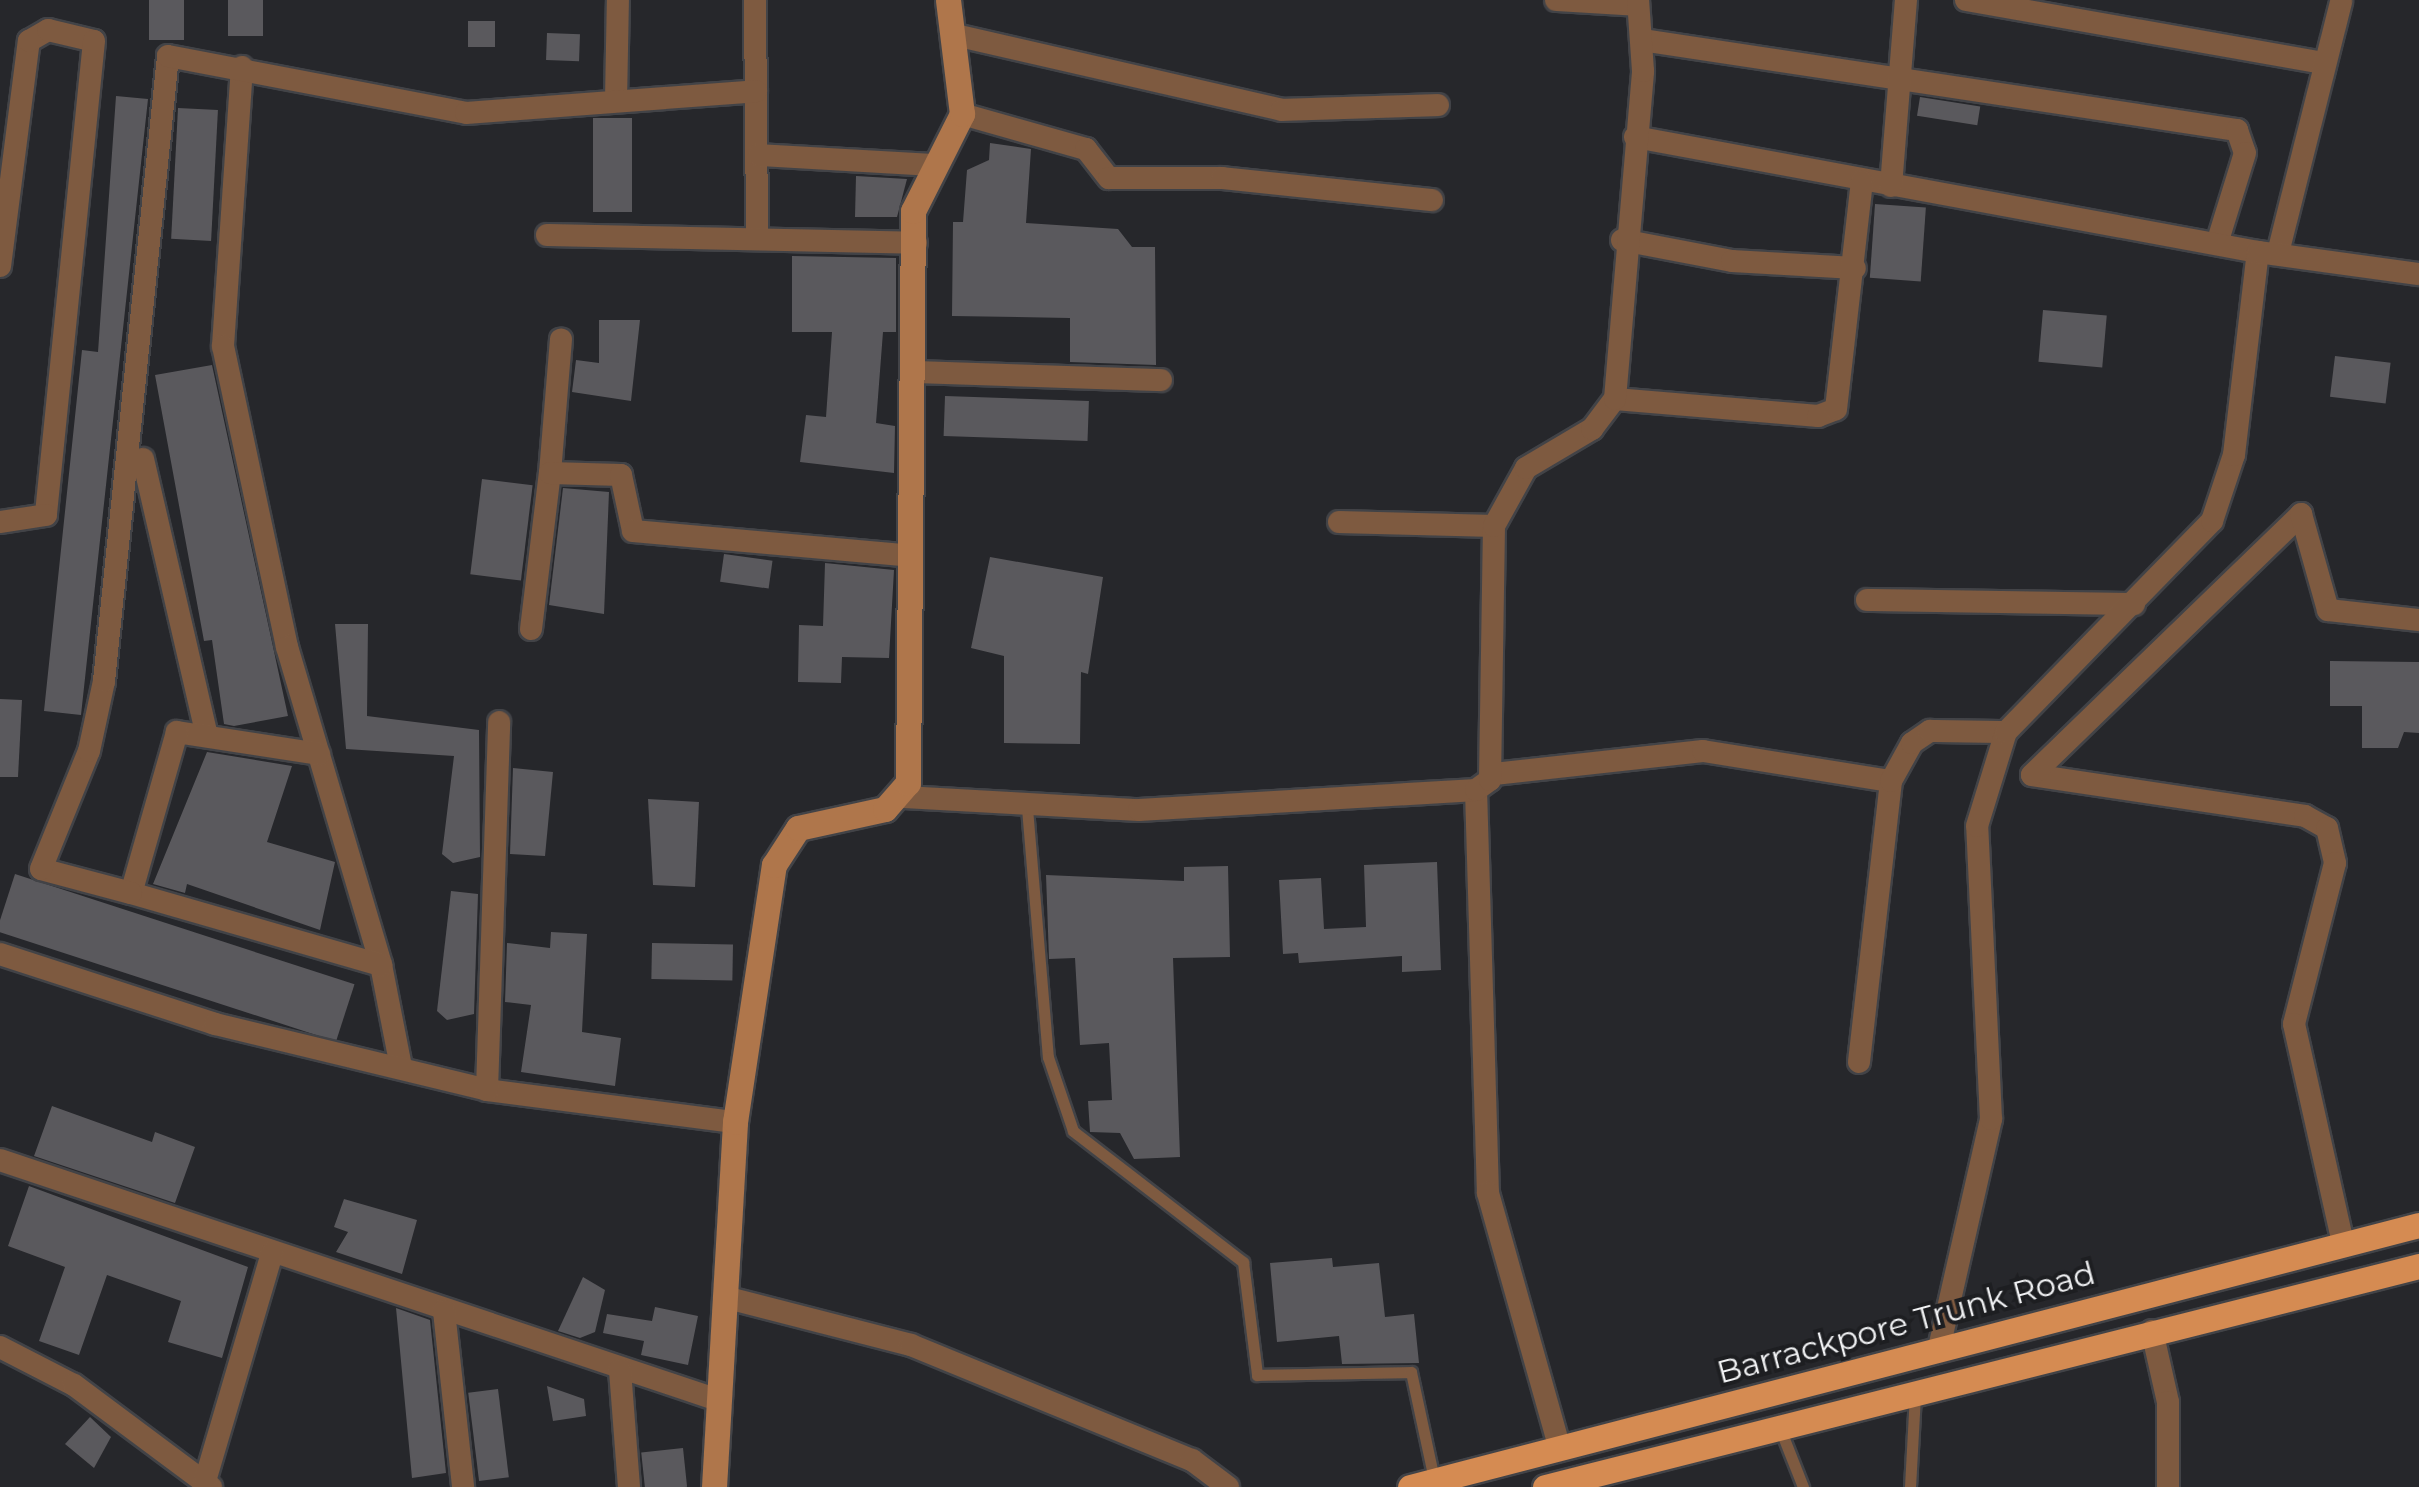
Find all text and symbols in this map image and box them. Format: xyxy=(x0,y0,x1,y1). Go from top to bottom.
street label: Barrackpore Trunk Road xyxy=(1713,1254,2099,1392)

